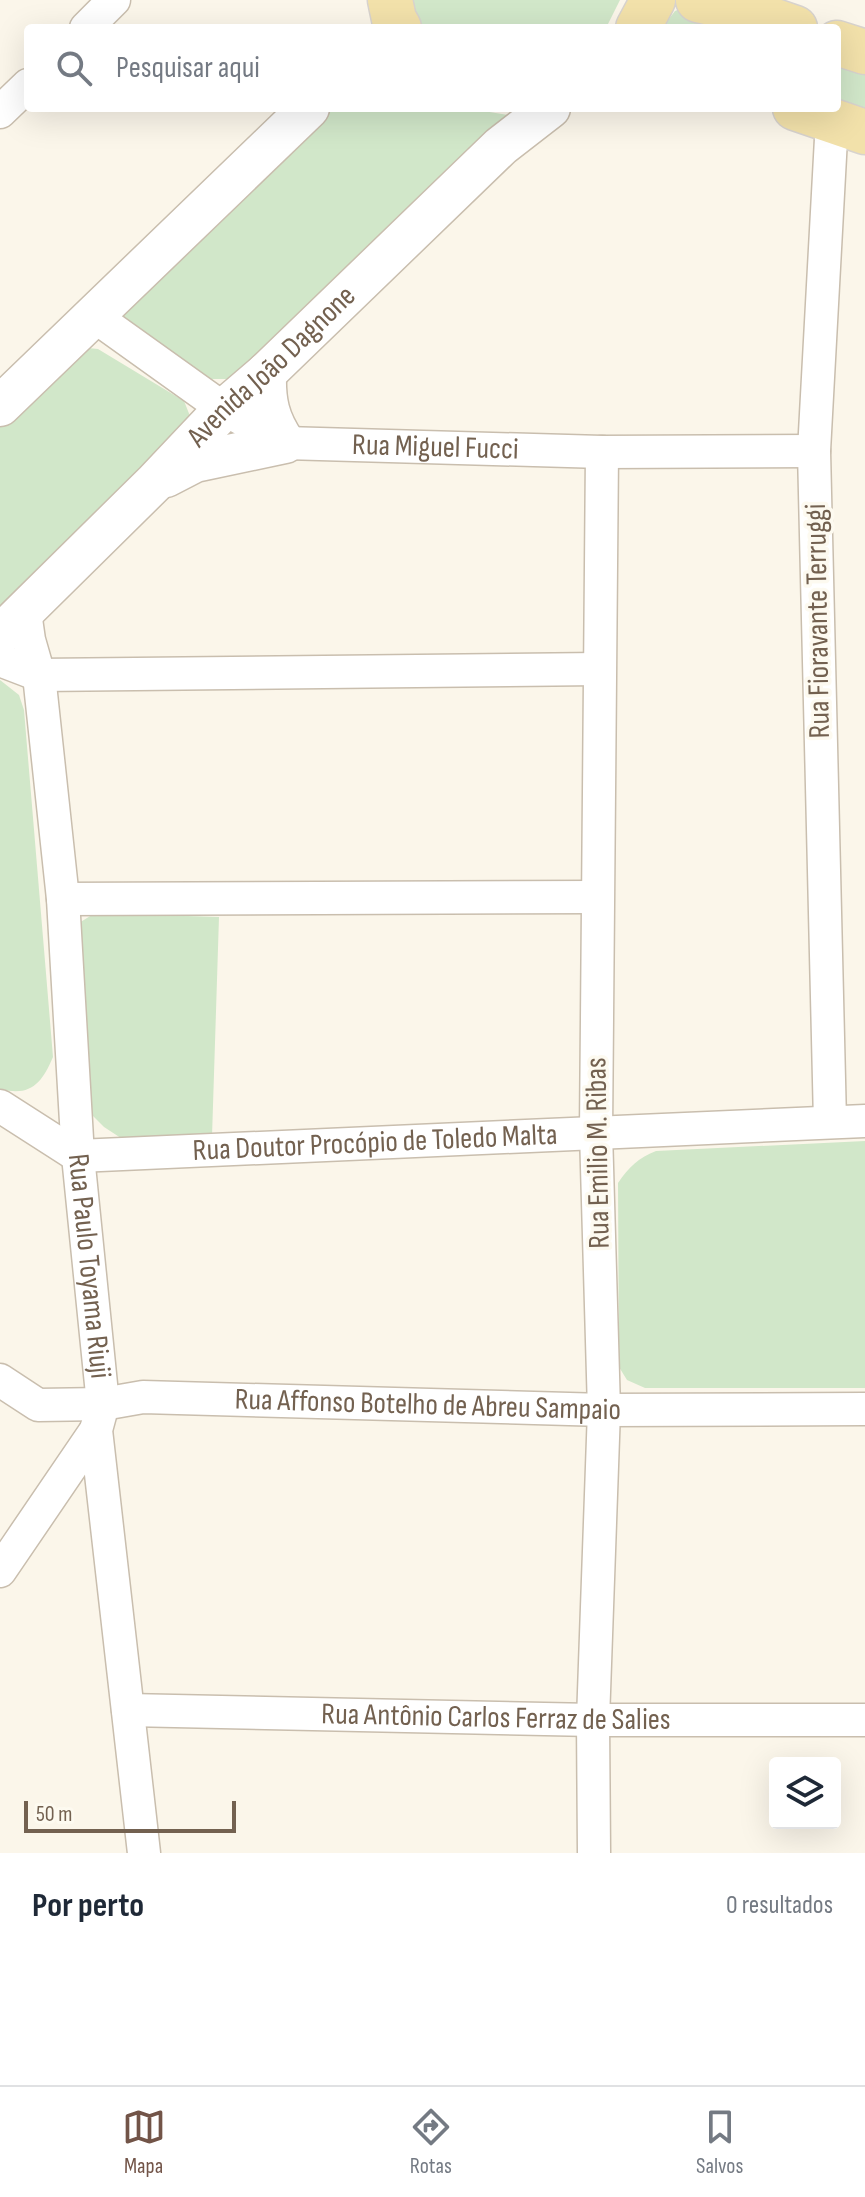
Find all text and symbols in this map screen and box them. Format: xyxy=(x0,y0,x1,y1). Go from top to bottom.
search box xyxy=(24,24,841,112)
icon: search xyxy=(52,46,96,90)
text: Pesquisar aqui xyxy=(116,50,260,86)
street label: Avenida João Dagnone xyxy=(179,278,363,455)
street label: Rua Miguel Fucci xyxy=(352,427,519,468)
street label: Rua Fioravante Terruggi xyxy=(798,503,838,739)
street label: Rua Emilio M. Ribas xyxy=(578,1057,618,1249)
street label: Rua Doutor Procópio de Toledo Malta xyxy=(192,1117,558,1169)
street label: Rua Paulo Toyama Riuji xyxy=(60,1152,118,1380)
street label: Rua Affonso Botelho de Abreu Sampaio xyxy=(234,1382,621,1428)
street label: Rua Antônio Carlos Ferraz de Salies xyxy=(321,1696,671,1738)
map controls xyxy=(769,1757,841,1829)
button: layers xyxy=(769,1757,841,1829)
scale bar xyxy=(24,1797,236,1833)
text: 50 m xyxy=(36,1801,72,1828)
text: Por perto xyxy=(32,1885,144,1926)
text: 0 resultados xyxy=(726,1890,833,1921)
tab: Mapa xyxy=(122,2105,166,2180)
tab: Rotas xyxy=(409,2105,453,2180)
tab: Salvos xyxy=(696,2105,743,2180)

